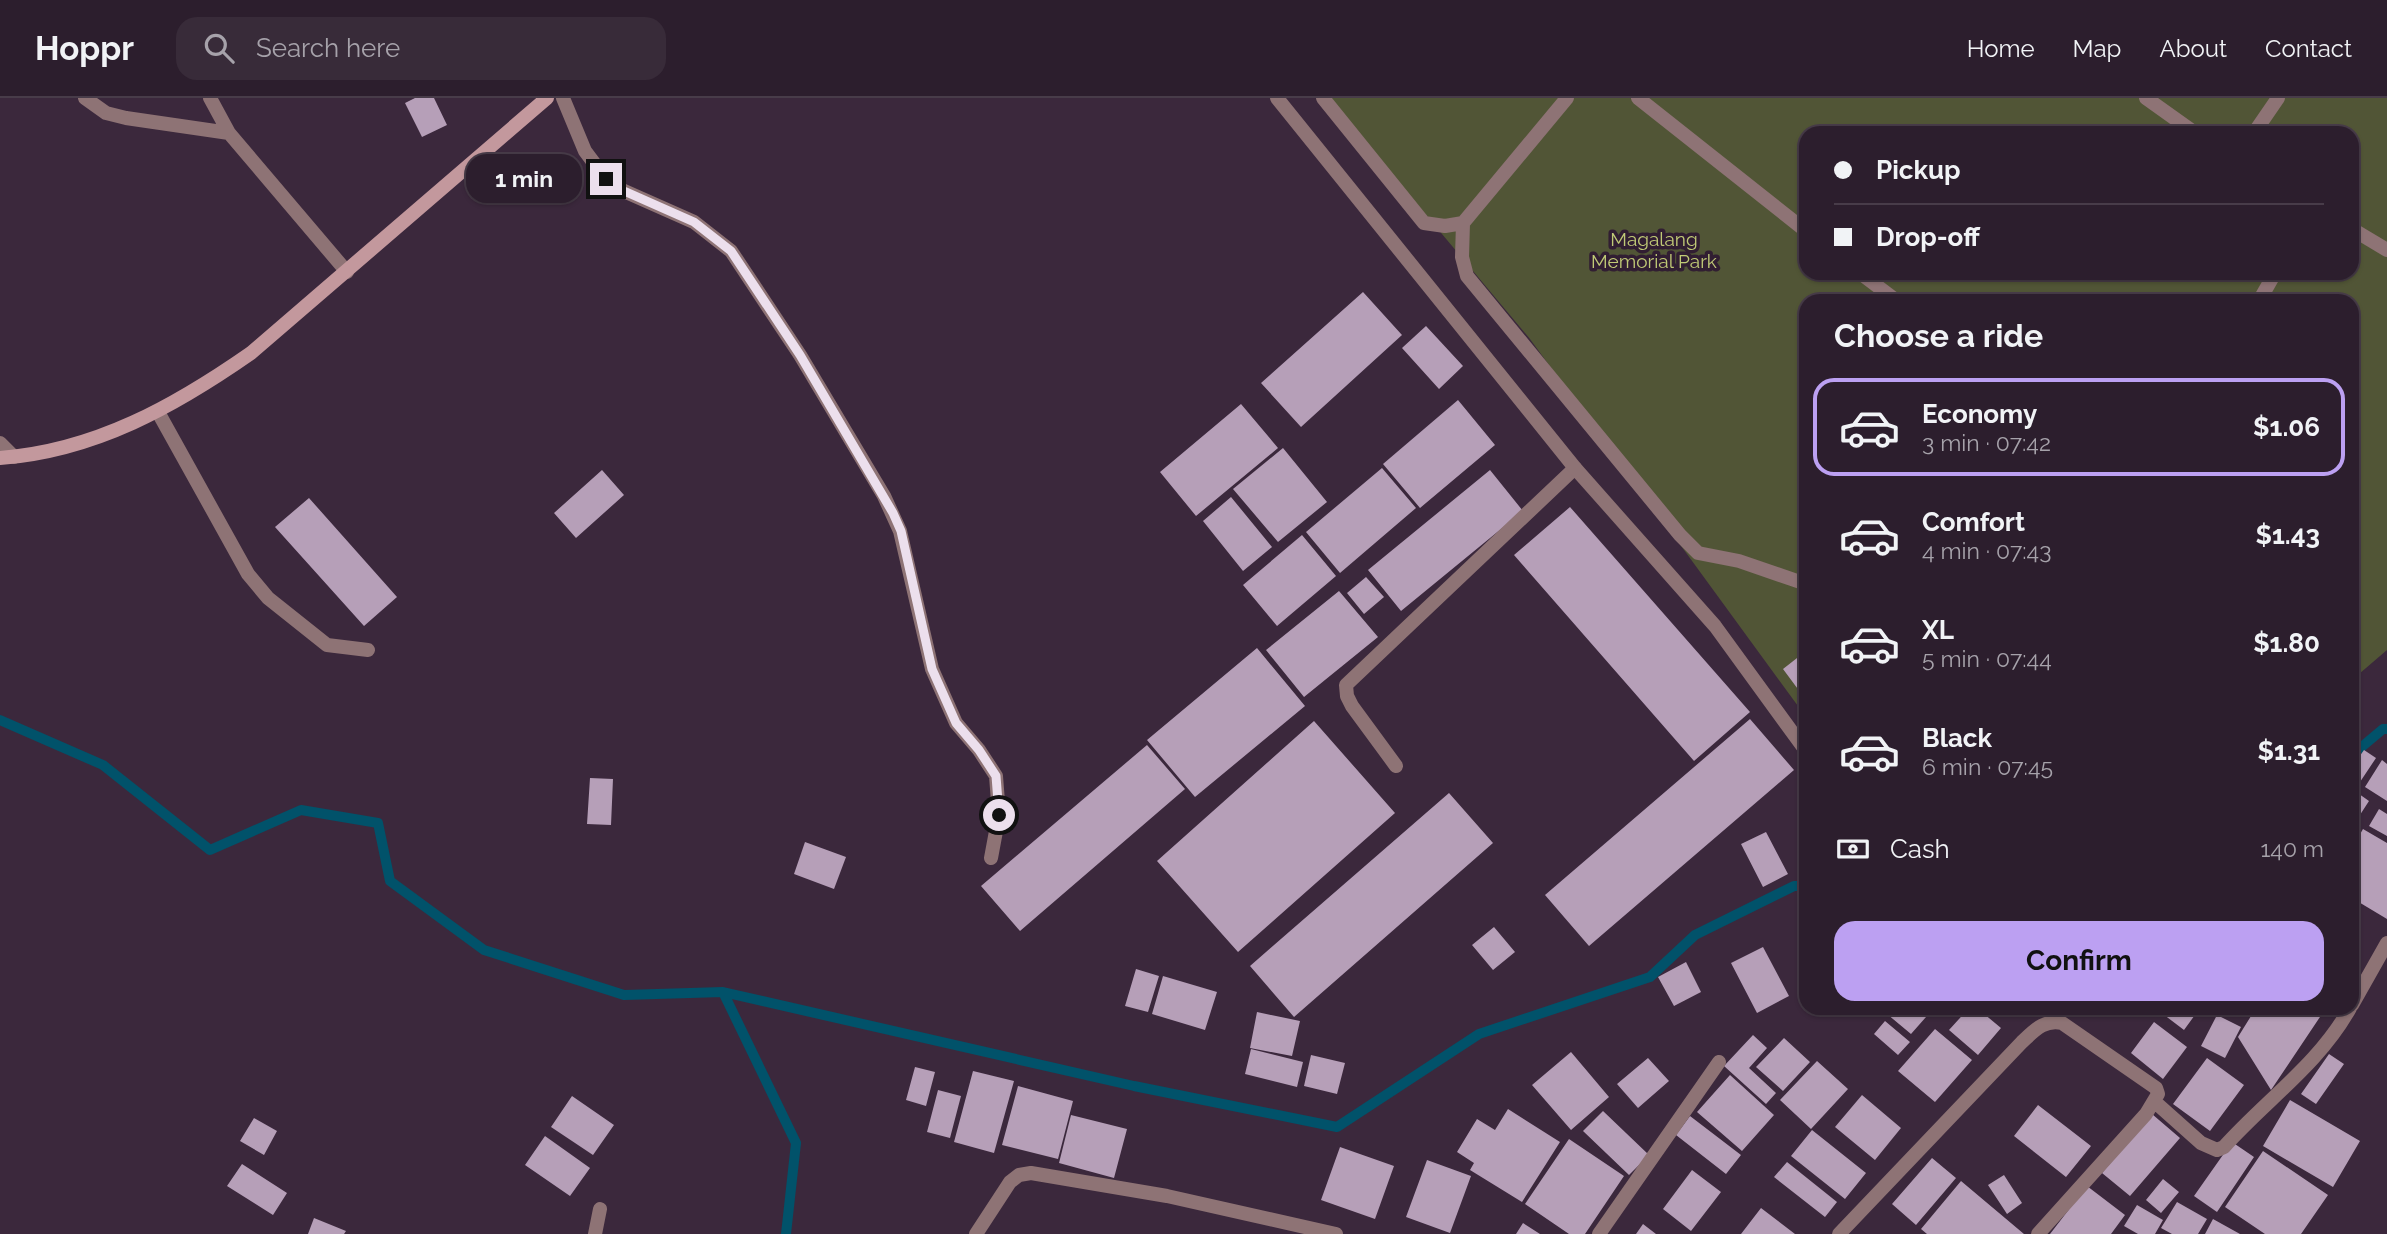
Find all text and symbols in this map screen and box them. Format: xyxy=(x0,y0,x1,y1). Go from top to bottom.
search box xyxy=(176,17,666,80)
text: Hoppr xyxy=(35,29,134,68)
icon: search xyxy=(200,29,238,67)
text: Search here xyxy=(256,33,400,63)
text: Home xyxy=(1967,34,2035,63)
text: Map xyxy=(2073,34,2121,63)
text: About xyxy=(2159,34,2227,63)
text: Contact xyxy=(2265,34,2352,63)
callout: 1 min xyxy=(466,154,582,204)
text: Pickup xyxy=(1876,155,1961,185)
route end xyxy=(590,163,622,195)
text: 1 min xyxy=(495,165,553,192)
text: Drop-off xyxy=(1876,222,1980,252)
park label: Magalang Memorial Park xyxy=(1591,228,1717,272)
text: Choose a ride xyxy=(1834,317,2043,354)
icon: car xyxy=(1838,396,1901,459)
text: Economy xyxy=(1922,399,2037,429)
text: $1.06 xyxy=(2253,412,2320,442)
text: 3 min · 07:42 xyxy=(1922,429,2051,456)
icon: car xyxy=(1838,504,1901,567)
text: Comfort xyxy=(1922,507,2025,537)
text: $1.43 xyxy=(2255,520,2320,550)
text: 4 min · 07:43 xyxy=(1922,537,2051,564)
icon: car xyxy=(1838,612,1901,675)
text: XL xyxy=(1922,615,1954,645)
text: $1.80 xyxy=(2253,628,2320,658)
text: 5 min · 07:44 xyxy=(1922,645,2052,672)
icon: car xyxy=(1838,720,1901,783)
text: Black xyxy=(1922,723,1992,753)
text: $1.31 xyxy=(2257,736,2320,766)
text: 6 min · 07:45 xyxy=(1922,753,2053,780)
route start xyxy=(983,799,1015,831)
icon: cash xyxy=(1834,830,1872,868)
text: Cash xyxy=(1890,834,1950,864)
text: 140 m xyxy=(2261,835,2324,862)
button: Confirm xyxy=(1834,921,2324,1001)

